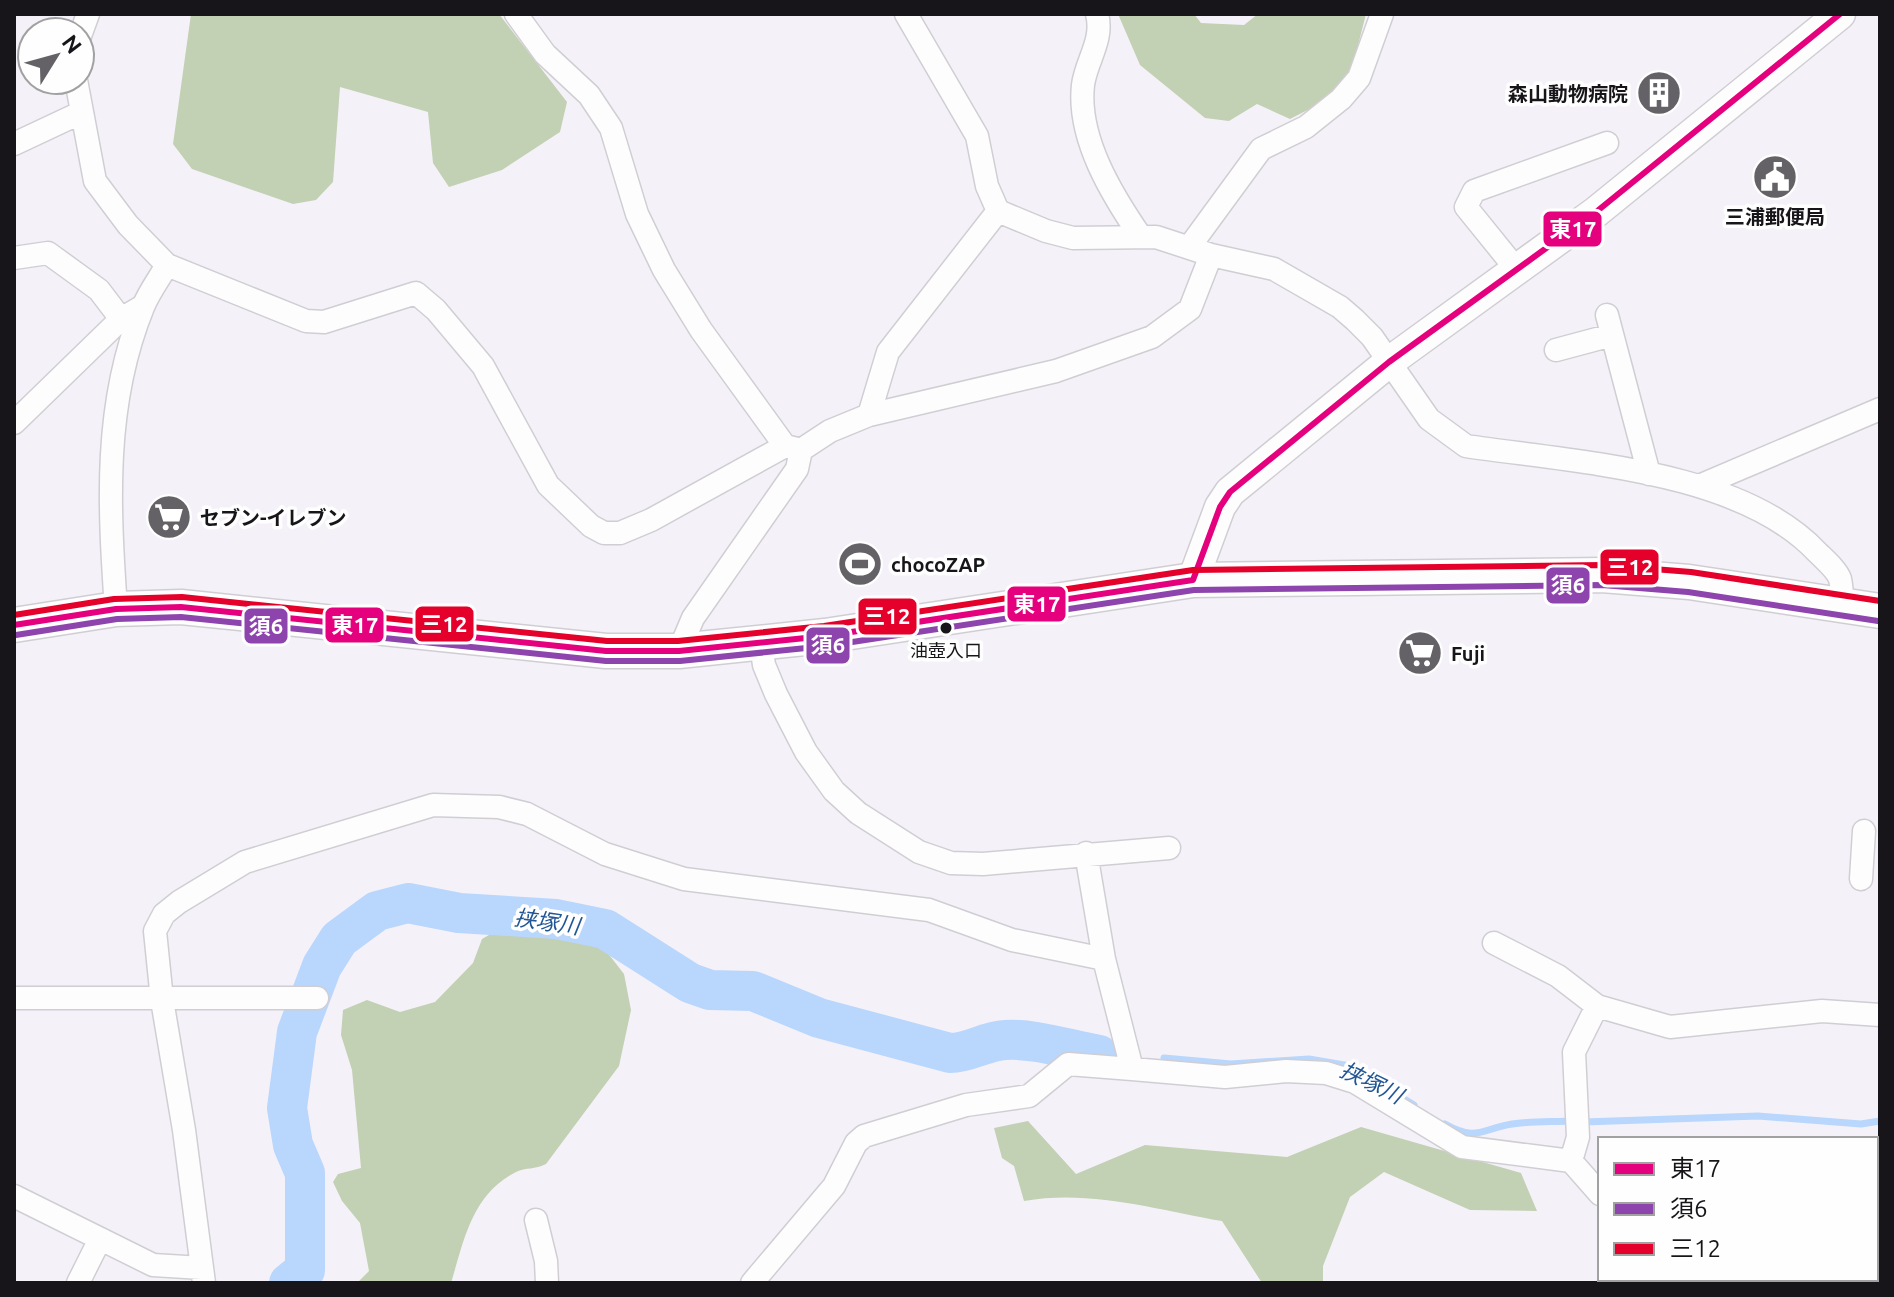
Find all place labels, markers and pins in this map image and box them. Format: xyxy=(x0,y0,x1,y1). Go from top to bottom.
building icon: 森山動物病院 xyxy=(1635,69,1683,117)
place label: 森山動物病院 xyxy=(1508,82,1628,105)
public building icon: 三浦郵便局 xyxy=(1751,153,1799,201)
place label: 三浦郵便局 xyxy=(1725,205,1825,228)
supermarket icon: セブン-イレブン xyxy=(145,493,193,541)
place label: セブン-イレブン xyxy=(200,506,347,529)
sports icon: chocoZAP xyxy=(836,540,884,588)
place label: chocoZAP xyxy=(891,553,985,576)
marker: 油壺入口 xyxy=(938,620,954,636)
supermarket icon: Fuji xyxy=(1396,629,1444,677)
place label: 油壺入口 xyxy=(910,640,982,660)
place label: Fuji xyxy=(1451,642,1485,665)

